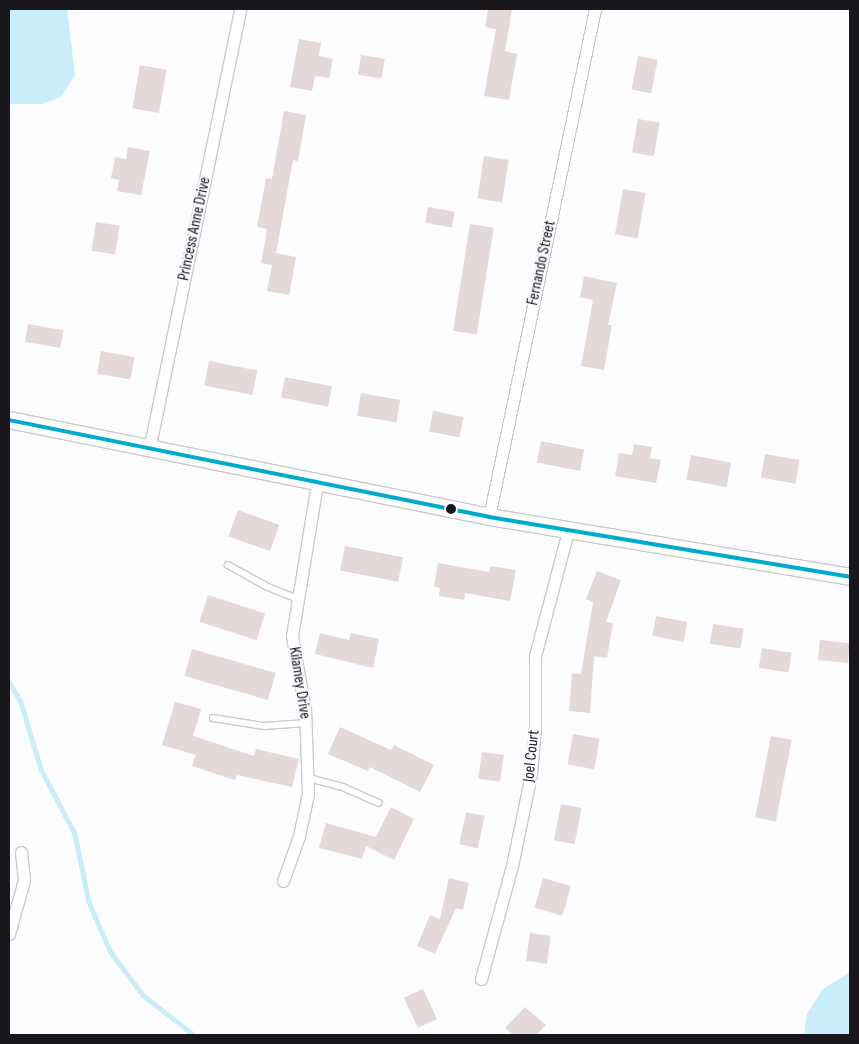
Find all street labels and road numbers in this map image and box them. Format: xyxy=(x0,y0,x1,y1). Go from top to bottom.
street label: Princess Anne Drive xyxy=(175,175,215,283)
street label: Fernando Street xyxy=(524,219,560,307)
street label: Kilamey Drive xyxy=(284,646,314,720)
street label: Joel Court xyxy=(520,729,544,783)

